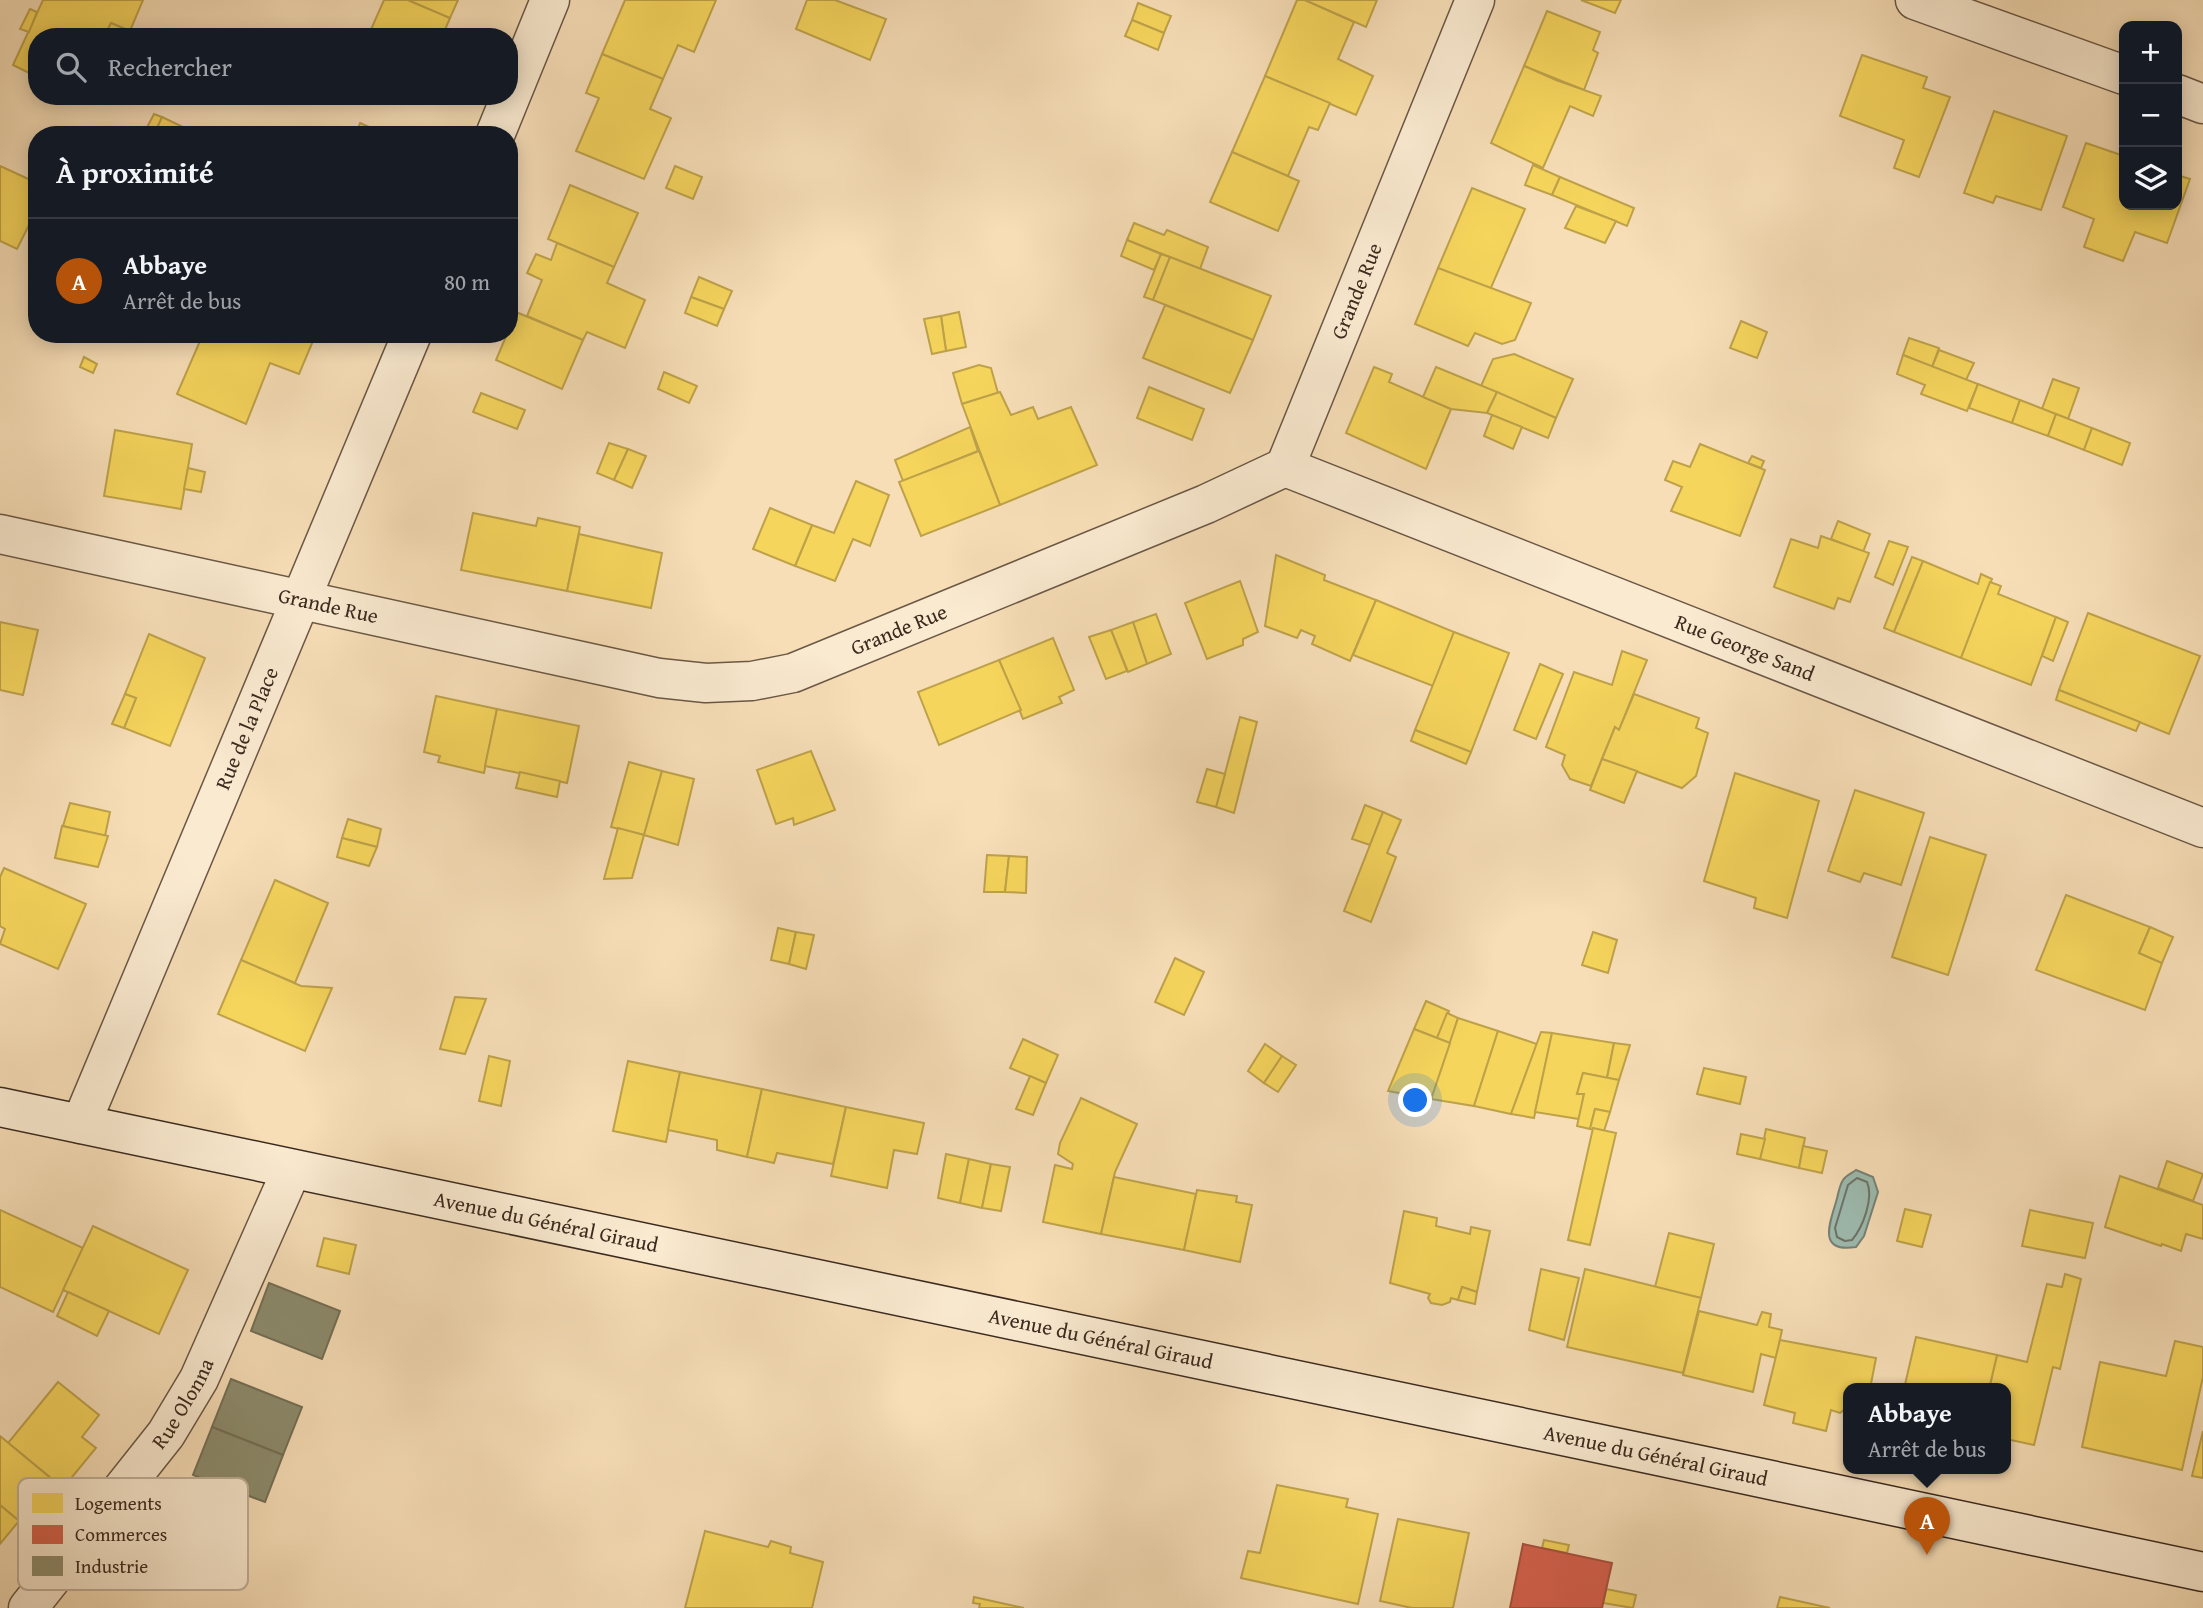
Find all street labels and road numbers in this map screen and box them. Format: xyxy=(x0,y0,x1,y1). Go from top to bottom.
street label: Grande Rue xyxy=(1323,238,1390,344)
street label: Grande Rue xyxy=(275,579,381,631)
street label: Grande Rue xyxy=(846,596,952,663)
street label: Rue George Sand xyxy=(1670,606,1820,689)
street label: Rue de la Place xyxy=(207,662,286,794)
street label: Avenue du Général Giraud xyxy=(431,1183,662,1260)
street label: Avenue du Général Giraud xyxy=(986,1300,1217,1377)
street label: Rue Olonna xyxy=(144,1353,221,1455)
street label: Avenue du Général Giraud xyxy=(1541,1416,1772,1494)

